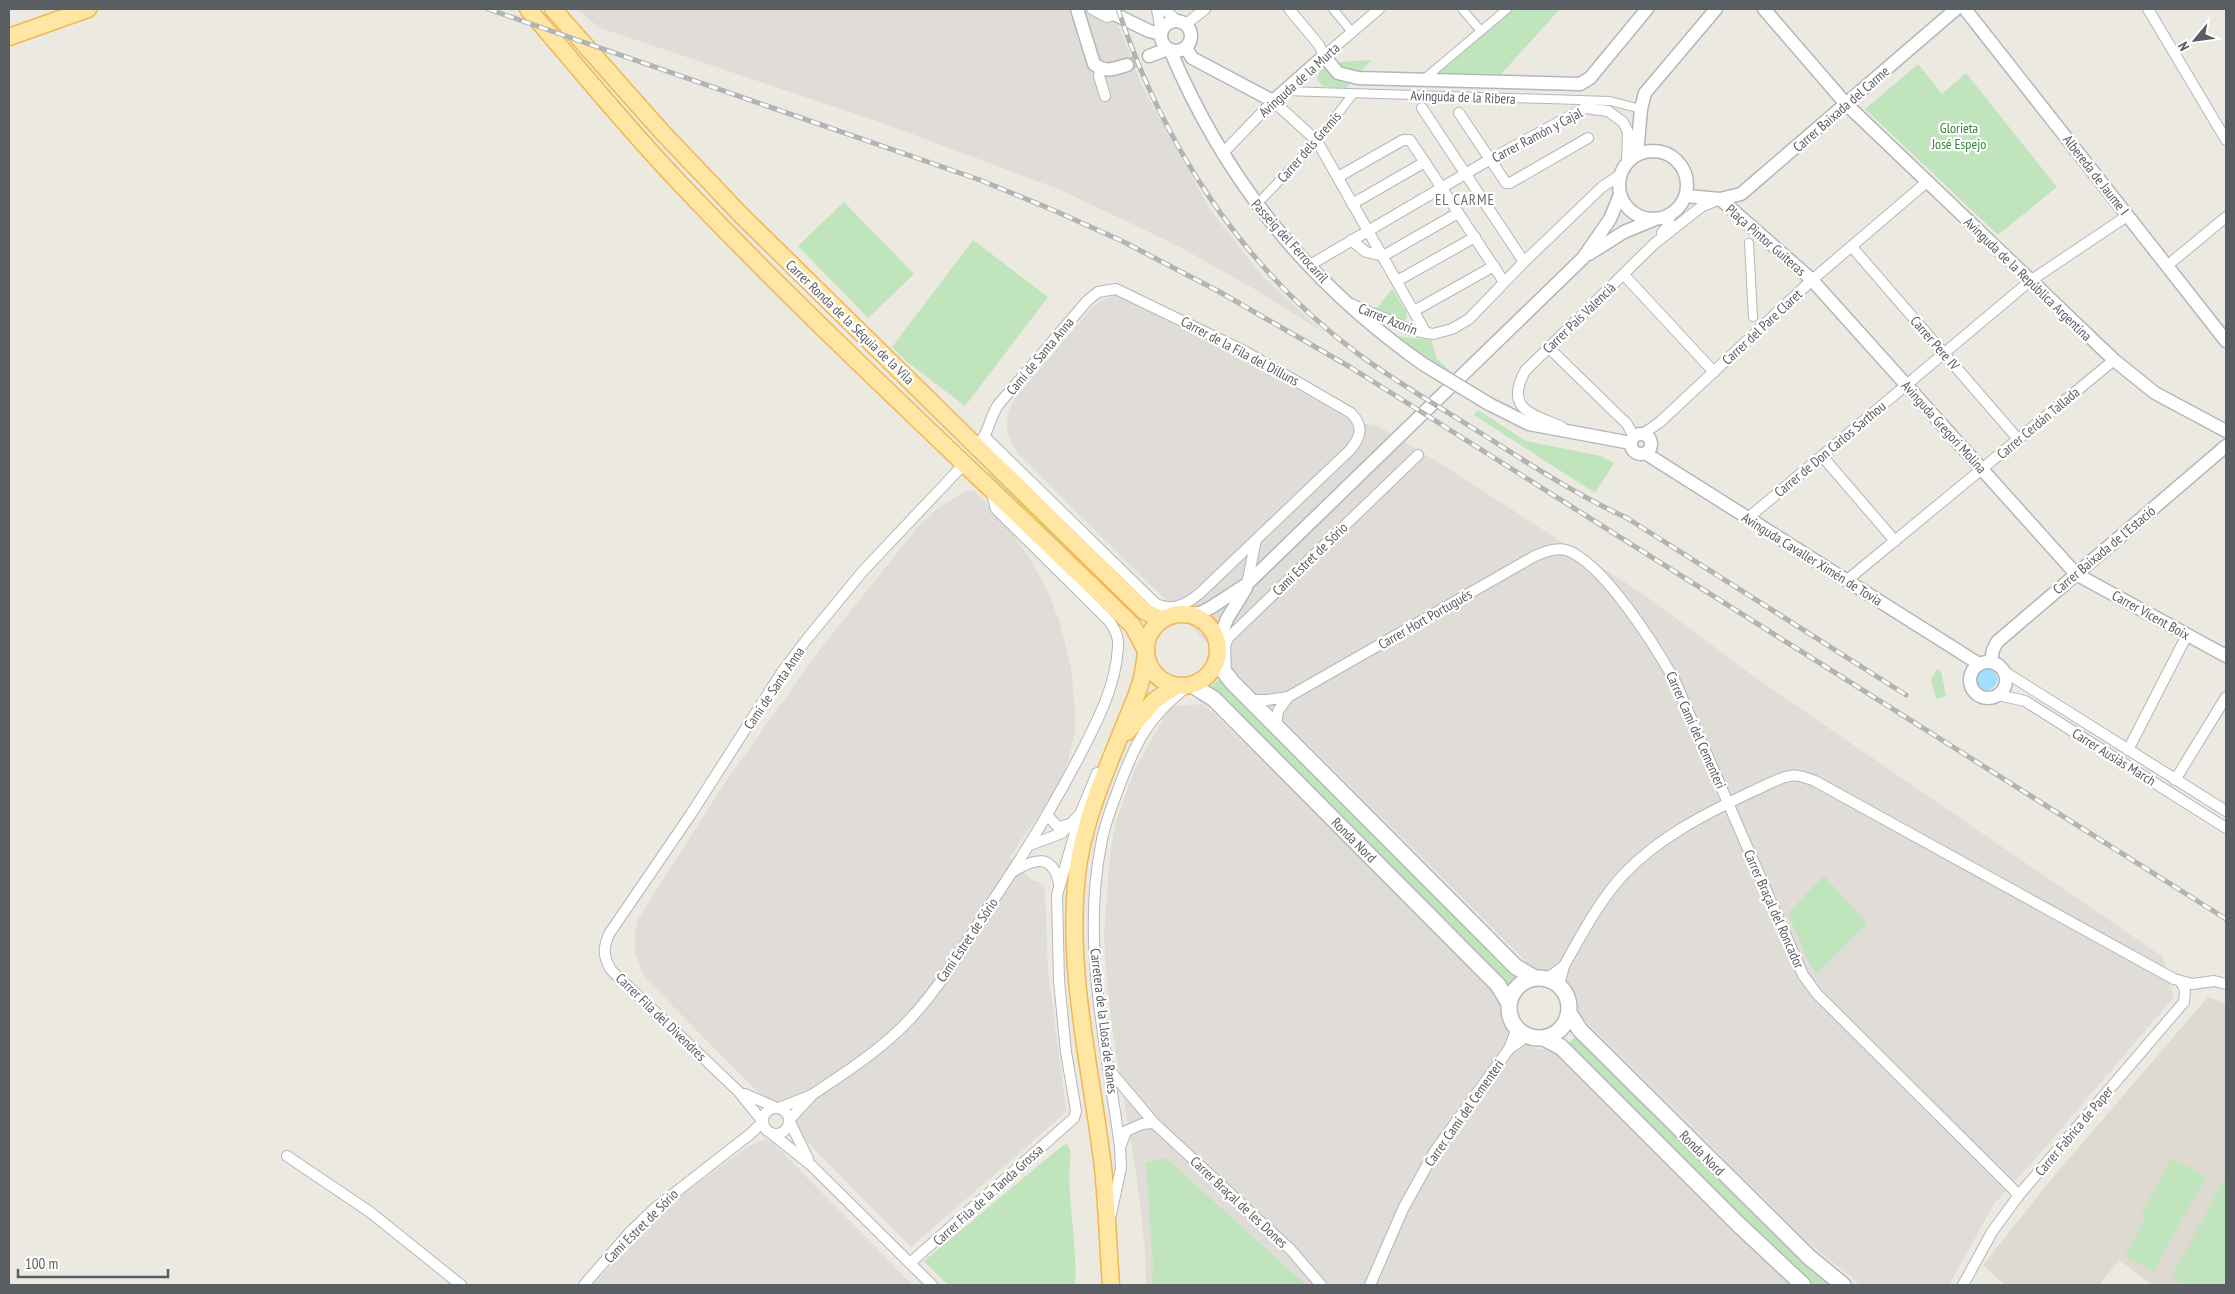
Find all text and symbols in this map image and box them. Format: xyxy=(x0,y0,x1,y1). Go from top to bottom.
north arrow xyxy=(2170,15,2220,65)
street label: Avinguda de la Murta xyxy=(1255,39,1343,121)
text: N xyxy=(2174,39,2193,54)
street label: Carrer Baixada del Carme xyxy=(1789,62,1893,156)
street label: Avinguda de la Ribera xyxy=(1410,86,1516,108)
street label: Carrer Ramón y Cajal xyxy=(1489,103,1586,166)
street label: Carrer dels Gremis xyxy=(1273,108,1345,186)
park label: Glorieta José Espejo xyxy=(1931,119,1986,153)
street label: Albereda de Jaume I xyxy=(2059,131,2133,219)
district label: EL CARME xyxy=(1435,190,1495,209)
street label: Passeig del Ferrocarril xyxy=(1248,195,1333,287)
street label: Plaça Pintor Guiteras xyxy=(1722,200,1810,280)
street label: Avinguda de la República Argentina xyxy=(1960,213,2096,345)
street label: Carrer Ronda de la Séquia de la Vila xyxy=(782,256,918,388)
street label: Carrer País Valencià xyxy=(1539,279,1619,357)
street label: Carrer del Pare Claret xyxy=(1718,285,1806,369)
street label: Carrer Azorín xyxy=(1356,299,1420,339)
street label: Carrer de la Fila del Dilluns xyxy=(1178,312,1302,390)
street label: Carrer Pere IV xyxy=(1907,312,1964,374)
street label: Camí de Santa Anna xyxy=(1002,313,1078,399)
street label: Avinguda Gregori Molina xyxy=(1898,377,1990,477)
street label: Carrer Cerdán Tallada xyxy=(1993,383,2083,463)
street label: Carrer de Don Carlos Sarthou xyxy=(1771,397,1889,501)
street label: Carrer Baixada de l'Estació xyxy=(2049,502,2159,598)
street label: Avinguda Cavaller Ximén de Tovia xyxy=(1738,508,1886,610)
street label: Camí Estret de Sório xyxy=(1269,519,1351,599)
street label: Carrer Hort Portugués xyxy=(1375,585,1475,653)
street label: Carrer Vicent Boix xyxy=(2109,586,2193,644)
street label: Camí de Santa Anna xyxy=(740,643,808,733)
street label: Carrer Camí del Cementeri xyxy=(1662,669,1730,791)
street label: Carrer Ausiàs March xyxy=(2069,724,2159,790)
street label: Ronda Nord xyxy=(1328,814,1380,866)
street label: Carrer Braçal del Roncador xyxy=(1740,847,1808,971)
street label: Camí Estret de Sório xyxy=(932,894,1002,986)
street label: Carretera de la Llosa de Ranes xyxy=(1086,947,1122,1095)
street label: Carrer Fila del Divendres xyxy=(612,969,710,1065)
street label: Carrer Camí del Cementeri xyxy=(1420,1056,1508,1170)
street label: Carrer Fabrica de Paper xyxy=(2031,1082,2117,1180)
street label: Ronda Nord xyxy=(1676,1127,1728,1179)
street label: Carrer Fila de la Tanda Grossa xyxy=(929,1141,1047,1249)
street label: Carrer Braçal de les Dones xyxy=(1187,1152,1292,1252)
street label: Camí Estret de Sório xyxy=(600,1185,682,1267)
scale bar xyxy=(18,1246,168,1278)
text: 100 m xyxy=(25,1254,58,1273)

